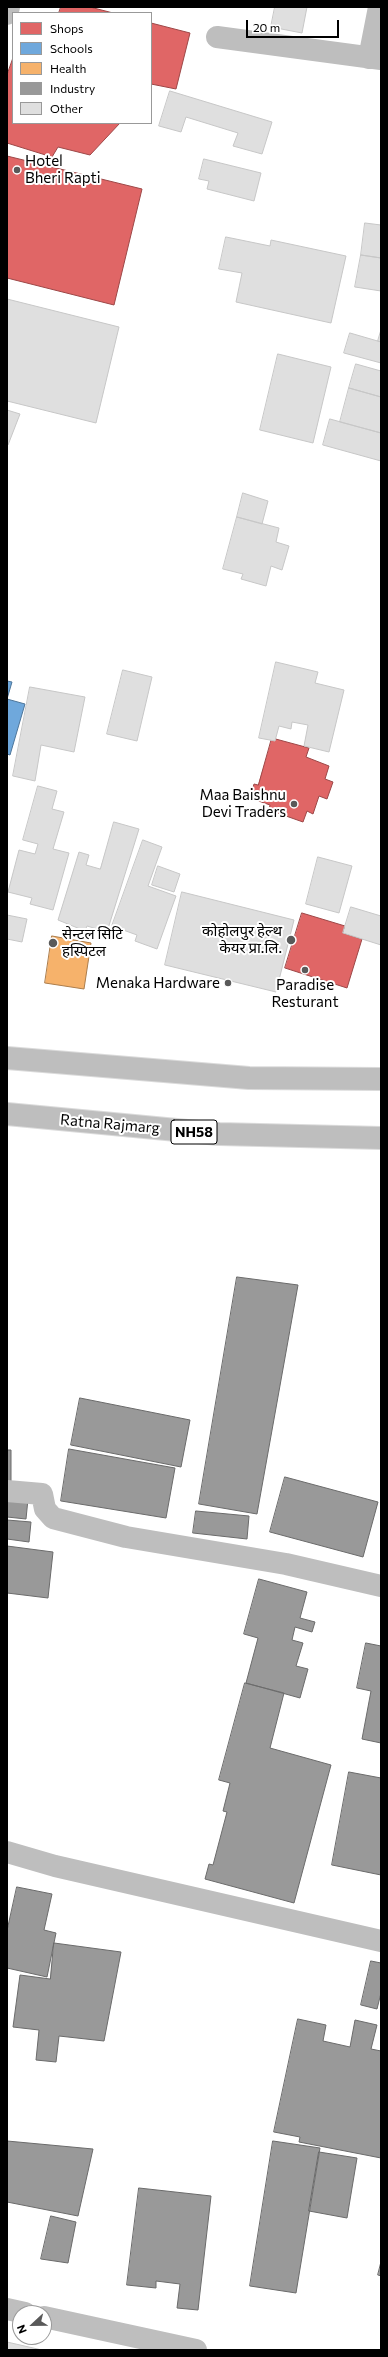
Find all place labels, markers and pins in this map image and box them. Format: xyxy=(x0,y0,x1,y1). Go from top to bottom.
place label: Hotel Bheri Rapti xyxy=(25,152,101,187)
marker: Hotel Bheri Rapti xyxy=(12,165,22,175)
place label: Maa Baishnu Devi Traders xyxy=(199,786,286,821)
marker: Maa Baishnu Devi Traders xyxy=(289,799,299,809)
place label: काेहाेलपुर हेल्थ केयर प्रा.लि. xyxy=(202,922,282,957)
place label: सेन्टल सिटि हस्पिटल xyxy=(62,925,123,960)
marker: काेहाेलपुर हेल्थ केयर प्रा.लि. xyxy=(285,934,297,946)
marker: सेन्टल सिटि हस्पिटल xyxy=(47,937,59,949)
marker: Paradise Resturant xyxy=(300,965,310,975)
place label: Menaka Hardware xyxy=(96,974,220,992)
place label: Paradise Resturant xyxy=(271,976,339,1011)
marker: Menaka Hardware xyxy=(223,978,233,988)

